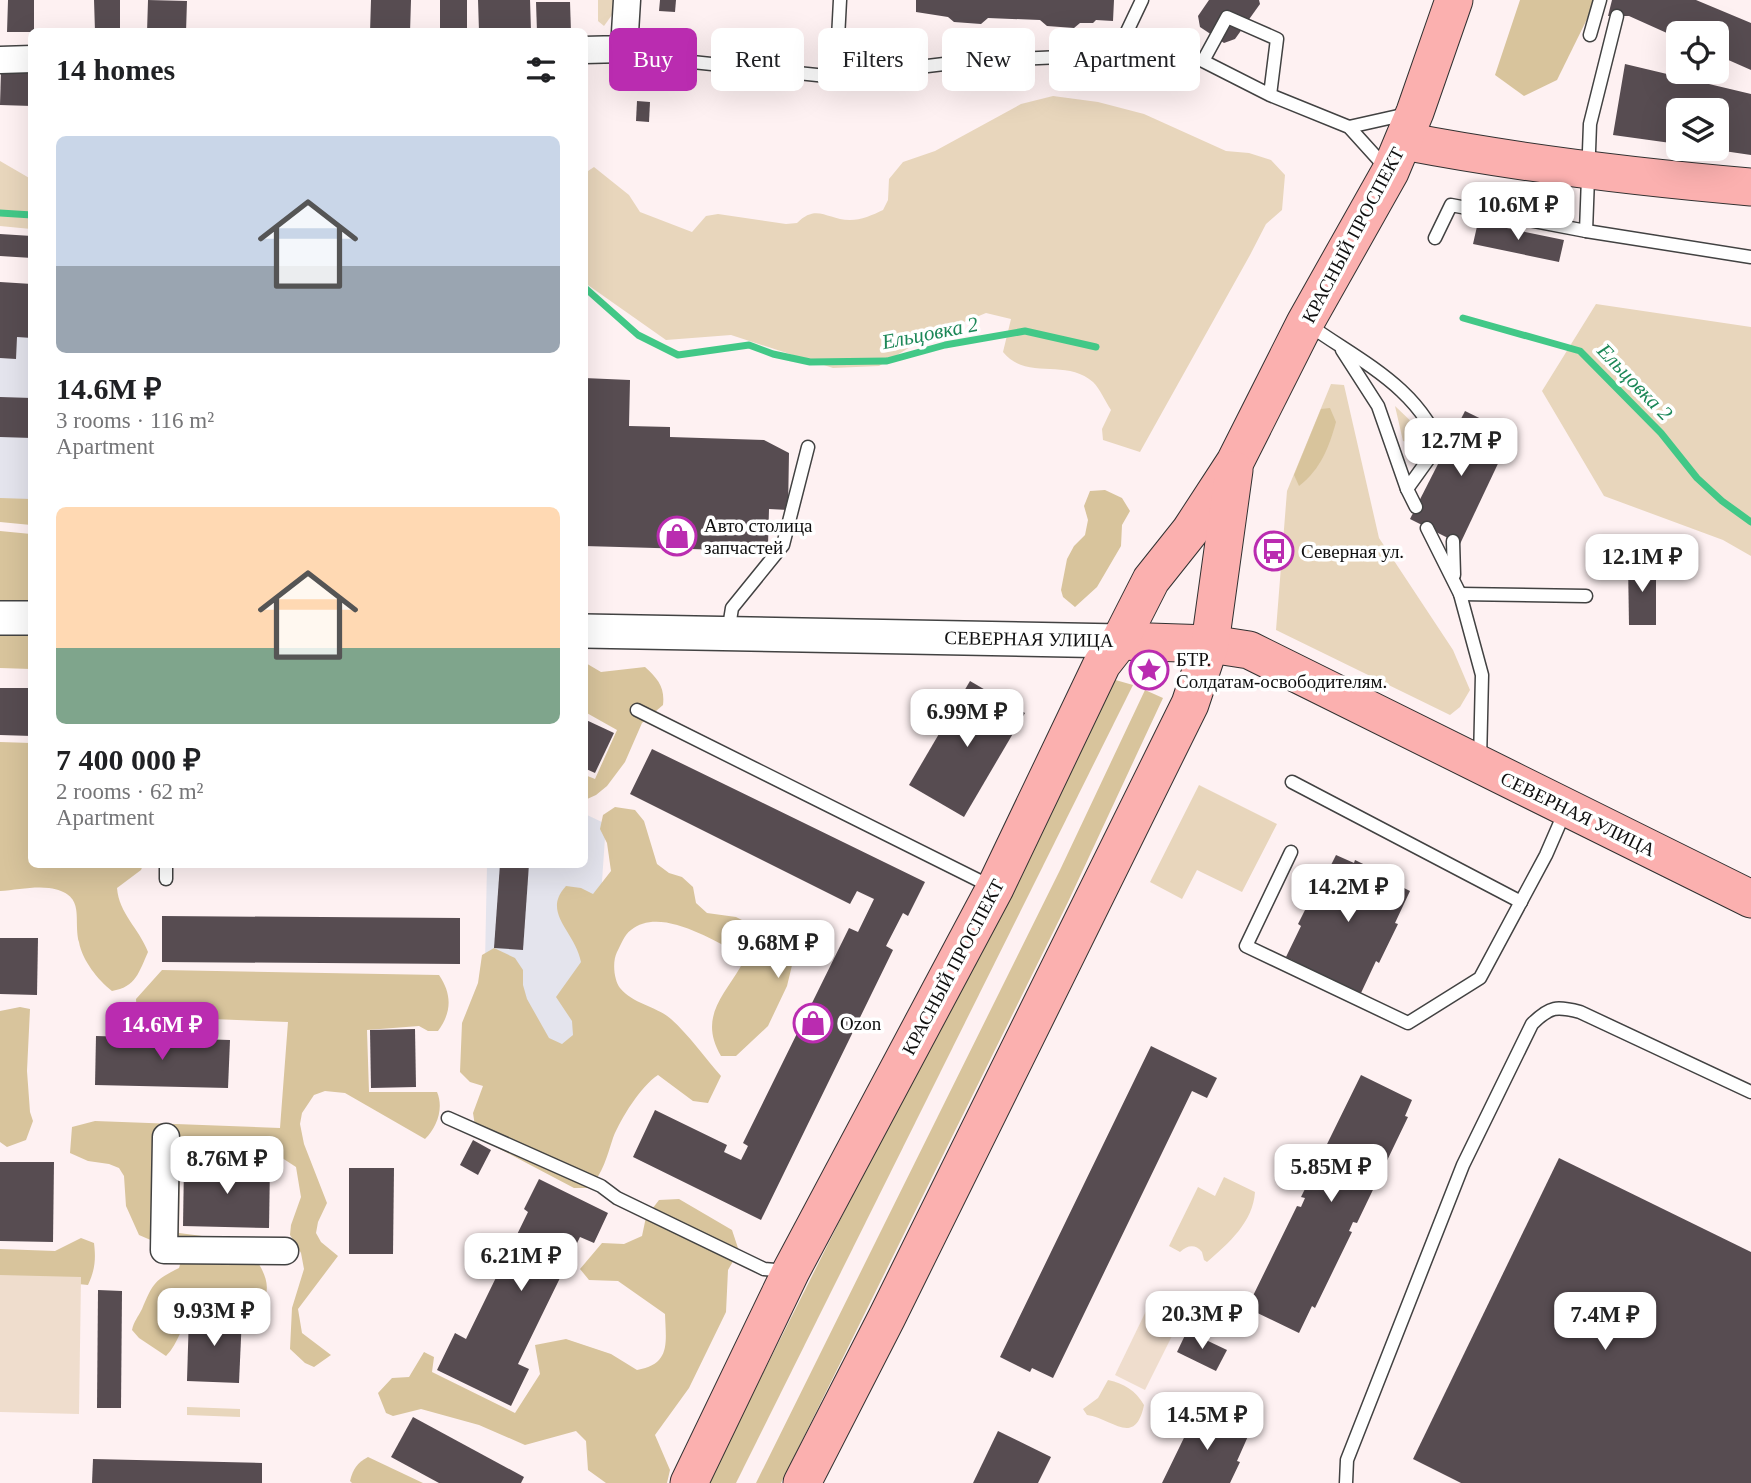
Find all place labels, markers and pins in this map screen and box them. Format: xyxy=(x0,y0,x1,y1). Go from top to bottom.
pin: 10.6M ₽ xyxy=(1453,182,1583,242)
pin: 12.7M ₽ xyxy=(1396,419,1526,478)
shop icon: Авто столица запчастей xyxy=(656,515,698,557)
place label: Авто столица запчастей xyxy=(704,515,813,558)
bus stop icon: Северная ул. xyxy=(1253,530,1295,572)
pin: 12.1M ₽ xyxy=(1577,534,1707,594)
place label: Северная ул. xyxy=(1301,541,1404,562)
place icon: БТР. Солдатам-освободителям. xyxy=(1128,649,1170,691)
place label: БТР. Солдатам-освободителям. xyxy=(1176,649,1387,692)
pin: 6.99M ₽ xyxy=(902,690,1032,749)
pin: 14.2M ₽ xyxy=(1283,864,1413,924)
pin: 9.68M ₽ xyxy=(713,920,843,980)
pin: 14.6M ₽ xyxy=(97,1002,227,1062)
shop icon: Ozon xyxy=(792,1002,834,1044)
place label: Ozon xyxy=(840,1013,882,1034)
pin: 8.76M ₽ xyxy=(162,1136,292,1196)
pin: 5.85M ₽ xyxy=(1266,1144,1396,1204)
pin: 6.21M ₽ xyxy=(456,1234,586,1293)
pin: 9.93M ₽ xyxy=(149,1288,279,1348)
pin: 20.3M ₽ xyxy=(1137,1292,1267,1351)
pin: 7.4M ₽ xyxy=(1548,1292,1662,1352)
pin: 14.5M ₽ xyxy=(1142,1392,1272,1452)

